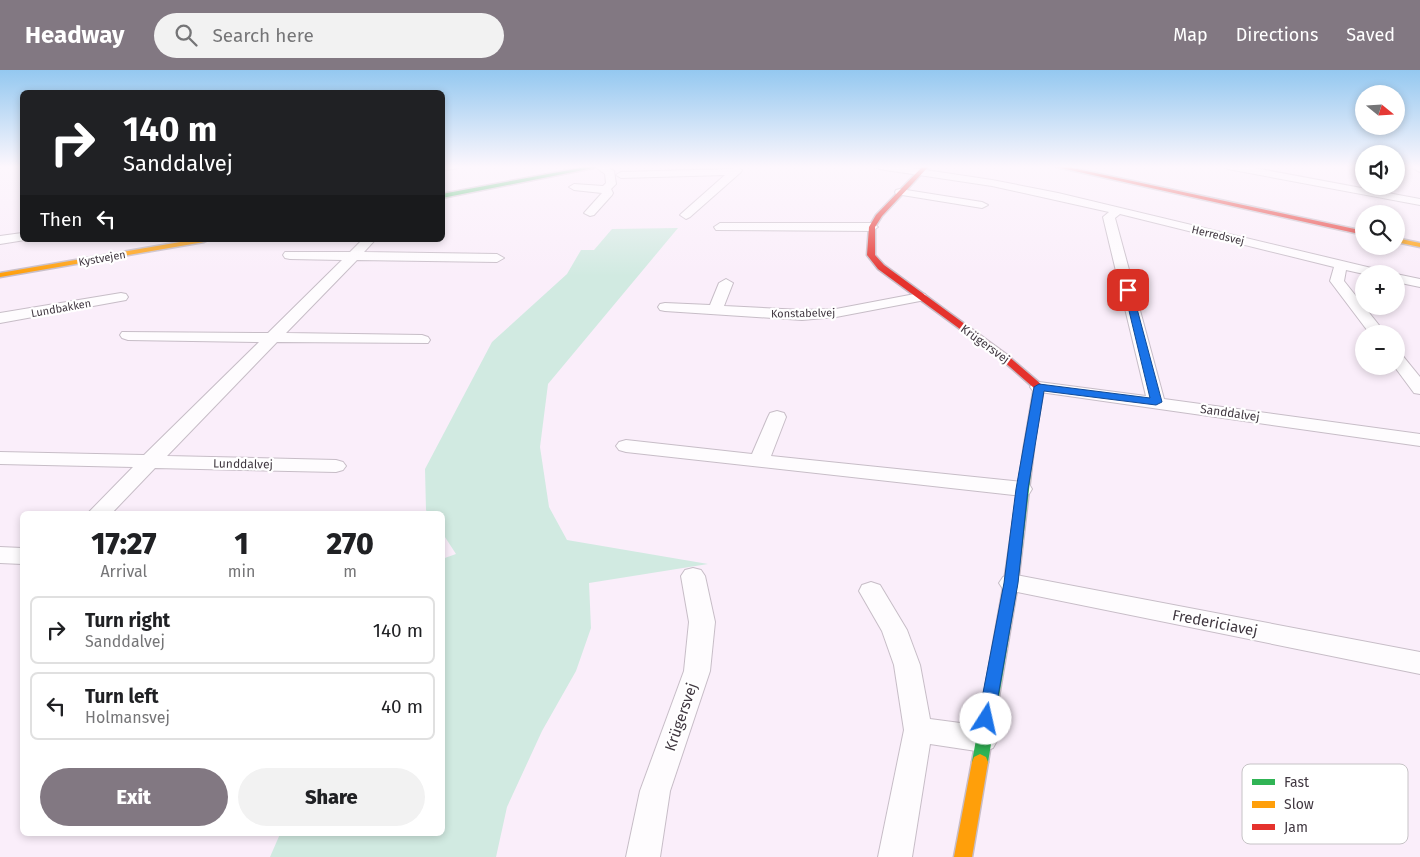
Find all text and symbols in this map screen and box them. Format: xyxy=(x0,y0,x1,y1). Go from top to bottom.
search box xyxy=(154,13,504,58)
text: Headway xyxy=(25,21,124,49)
icon: search xyxy=(172,21,200,49)
text: Search here xyxy=(212,24,314,47)
text: Map xyxy=(1173,24,1208,46)
text: Directions xyxy=(1236,24,1318,46)
text: Saved xyxy=(1346,24,1395,46)
north arrow xyxy=(1355,85,1405,135)
map controls xyxy=(1355,85,1405,375)
text: 140 m xyxy=(123,108,217,150)
icon: right xyxy=(40,110,105,175)
button: sound xyxy=(1355,145,1405,195)
text: Sanddalvej xyxy=(123,150,233,177)
icon: left xyxy=(92,205,120,233)
button: search xyxy=(1355,205,1405,255)
text: Then xyxy=(40,208,82,231)
street label: Herredsvej xyxy=(1190,223,1245,248)
street label: Kystvejen xyxy=(77,248,127,269)
button: + xyxy=(1355,265,1405,315)
pin xyxy=(1107,269,1149,311)
icon: arrive xyxy=(1114,276,1142,304)
street label: Lundbakken xyxy=(30,297,92,320)
street label: Konstabelvej xyxy=(771,306,835,321)
street label: Krügersvej xyxy=(958,322,1012,366)
button: − xyxy=(1355,325,1405,375)
street label: Sanddalvej xyxy=(1199,402,1261,424)
street label: Lunddalvej xyxy=(213,456,273,472)
text: 17:27 xyxy=(91,526,157,562)
text: 1 xyxy=(234,526,249,562)
text: 270 xyxy=(327,526,374,562)
text: Arrival xyxy=(100,562,147,581)
text: min xyxy=(228,562,255,581)
text: m xyxy=(343,562,357,581)
street label: Fredericiavej xyxy=(1171,606,1259,640)
text: Turn right xyxy=(85,609,170,632)
icon: right xyxy=(42,616,70,644)
text: 140 m xyxy=(373,619,423,642)
text: Sanddalvej xyxy=(85,632,165,651)
street label: Krügersvej xyxy=(661,680,701,754)
text: Turn left xyxy=(85,685,159,708)
icon: left xyxy=(42,692,70,720)
position arrow xyxy=(959,692,1011,744)
text: 40 m xyxy=(381,695,423,718)
text: Holmansvej xyxy=(85,708,170,727)
legend xyxy=(1242,764,1408,844)
button: Exit xyxy=(40,768,228,826)
button: Share xyxy=(238,768,425,826)
text: Fast xyxy=(1284,774,1310,791)
text: Slow xyxy=(1284,796,1314,813)
text: Jam xyxy=(1284,819,1308,836)

